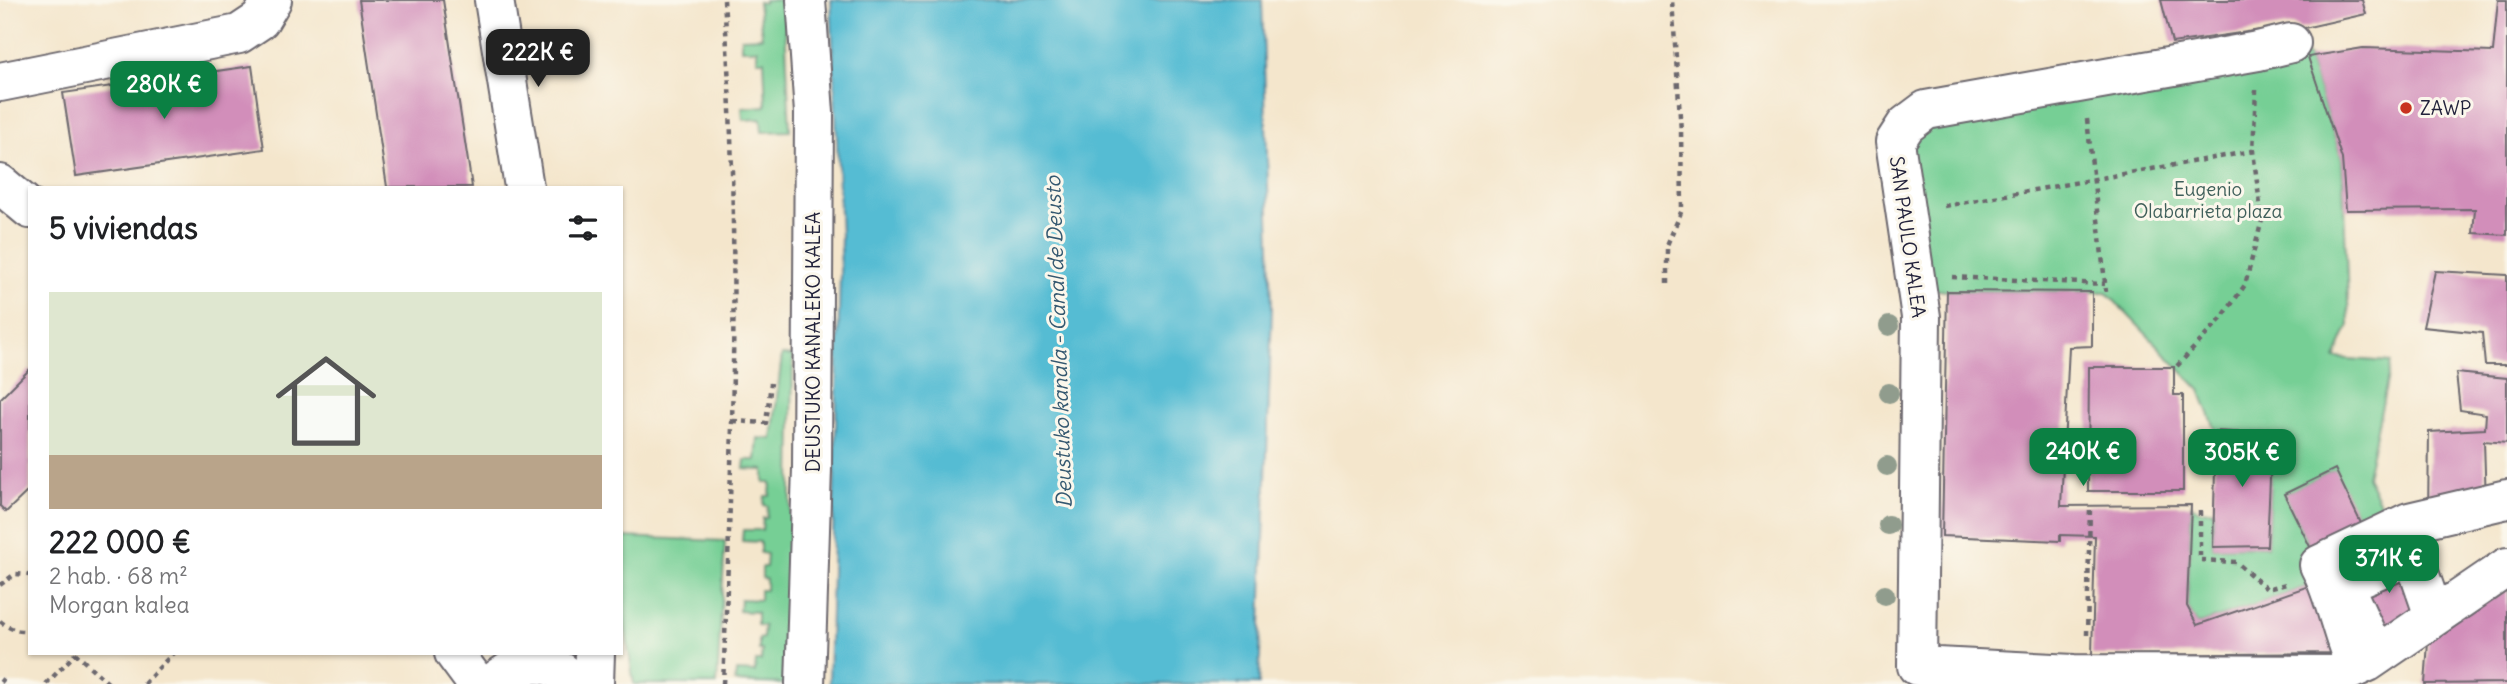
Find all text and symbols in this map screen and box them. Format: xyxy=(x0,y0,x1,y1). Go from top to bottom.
pin: 222K € xyxy=(481,29,595,89)
text: 222K € xyxy=(502,37,574,66)
pin: 280K € xyxy=(107,61,221,121)
text: 280K € xyxy=(126,69,202,98)
place label: ZAWP xyxy=(2420,96,2471,120)
marker: ZAWP xyxy=(2398,100,2414,116)
street label: SAN PAULO KALEA xyxy=(1885,155,1931,319)
water label: Deustuko kanala - Canal de Deusto xyxy=(1039,174,1078,508)
park label: Eugenio Olabarrieta plaza xyxy=(2134,177,2282,223)
text: 5 viviendas xyxy=(49,209,198,247)
icon: filters xyxy=(564,209,602,247)
street label: DEUSTUKO KANALEKO KALEA xyxy=(801,212,825,472)
icon: home xyxy=(263,338,389,464)
pin: 240K € xyxy=(2026,428,2140,488)
pin: 305K € xyxy=(2185,430,2299,489)
text: 240K € xyxy=(2045,436,2121,465)
text: 305K € xyxy=(2204,437,2280,466)
text: 222 000 € xyxy=(49,523,191,561)
pin: 371K € xyxy=(2332,536,2446,595)
text: 371K € xyxy=(2355,543,2423,572)
text: 2 hab. · 68 m² xyxy=(49,561,188,590)
text: Morgan kalea xyxy=(49,590,190,619)

